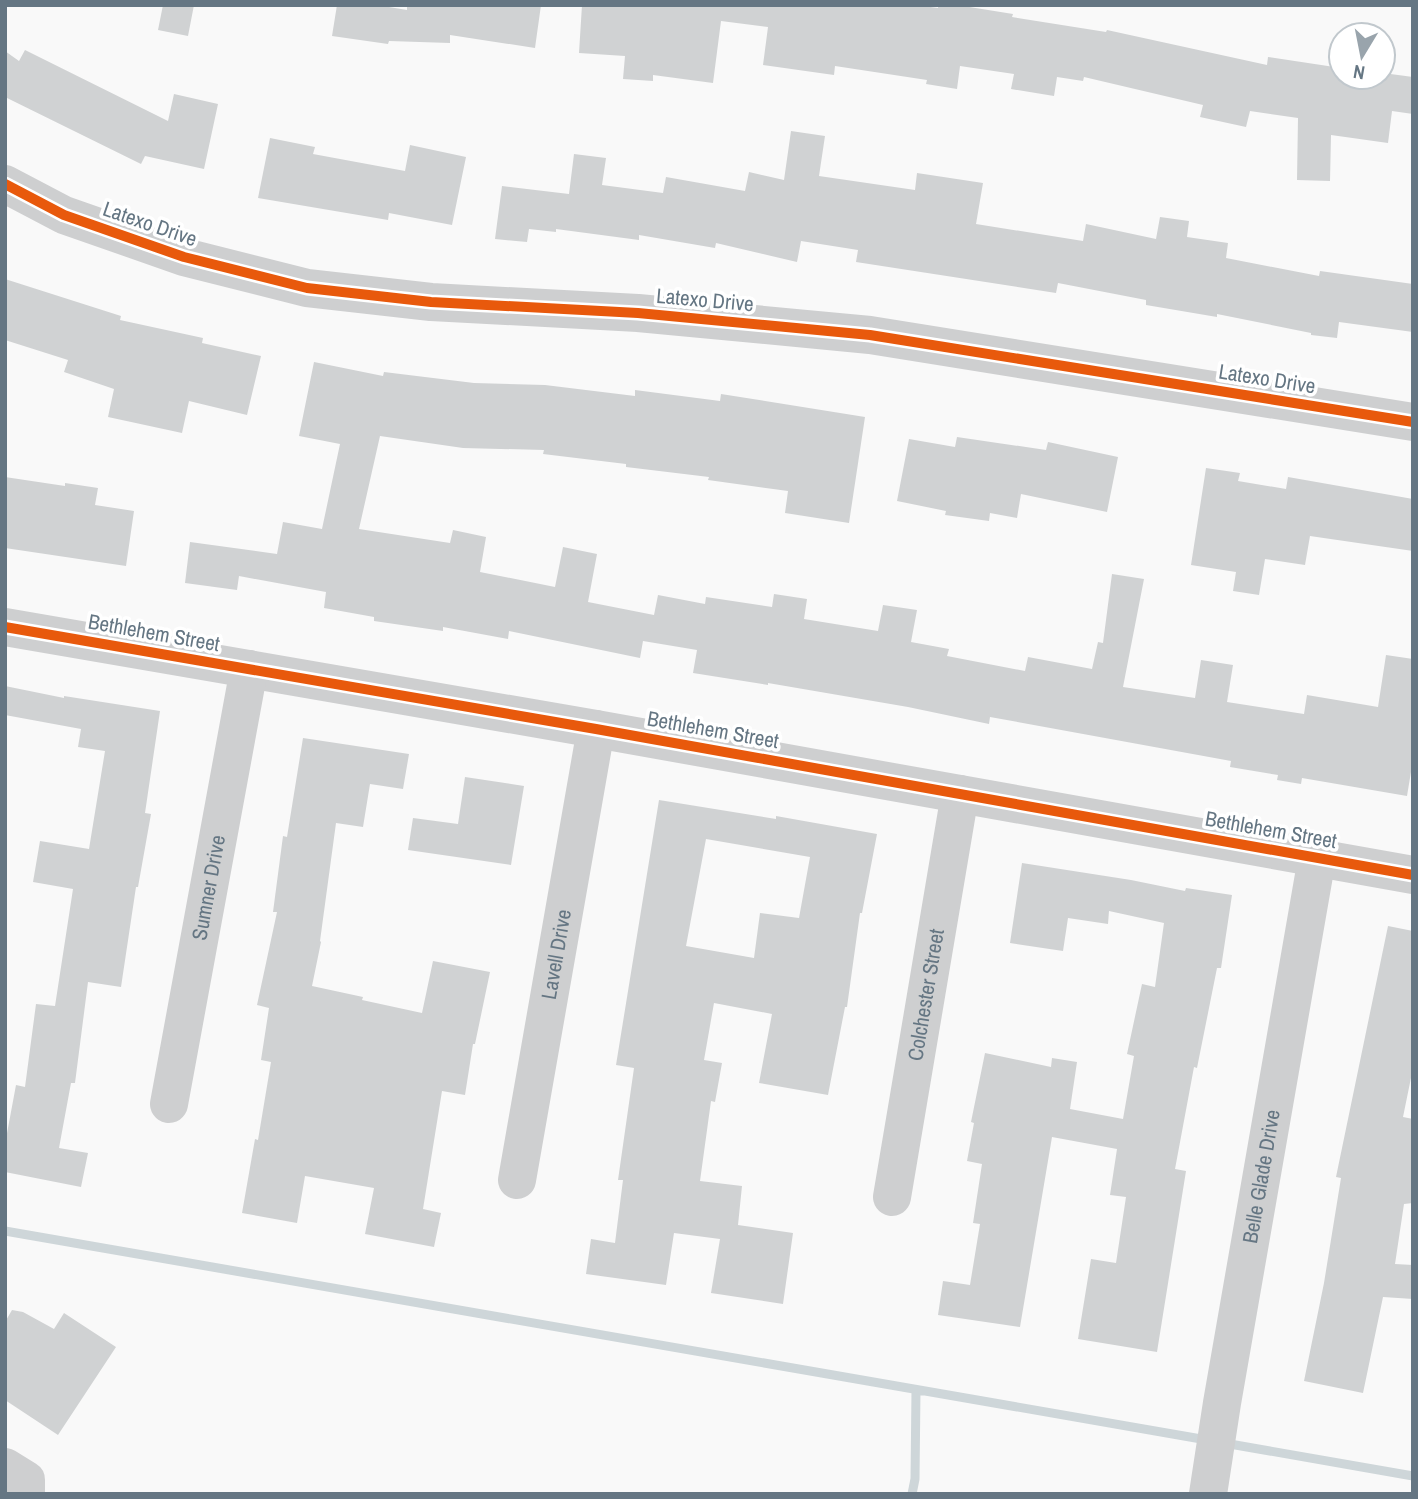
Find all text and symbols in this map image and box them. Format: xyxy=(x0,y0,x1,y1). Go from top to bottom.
north arrow xyxy=(1327,21,1397,91)
text: N xyxy=(1351,59,1367,87)
street label: Latexo Drive xyxy=(99,194,201,253)
street label: Latexo Drive xyxy=(655,281,755,318)
street label: Latexo Drive xyxy=(1217,357,1318,400)
street label: Bethlehem Street xyxy=(86,607,222,658)
street label: Bethlehem Street xyxy=(645,704,781,755)
street label: Bethlehem Street xyxy=(1203,804,1339,855)
street label: Sumner Drive xyxy=(184,833,232,942)
street label: Lavell Drive xyxy=(534,907,578,1002)
street label: Colchester Street xyxy=(900,927,951,1063)
street label: Belle Glade Drive xyxy=(1235,1107,1287,1245)

